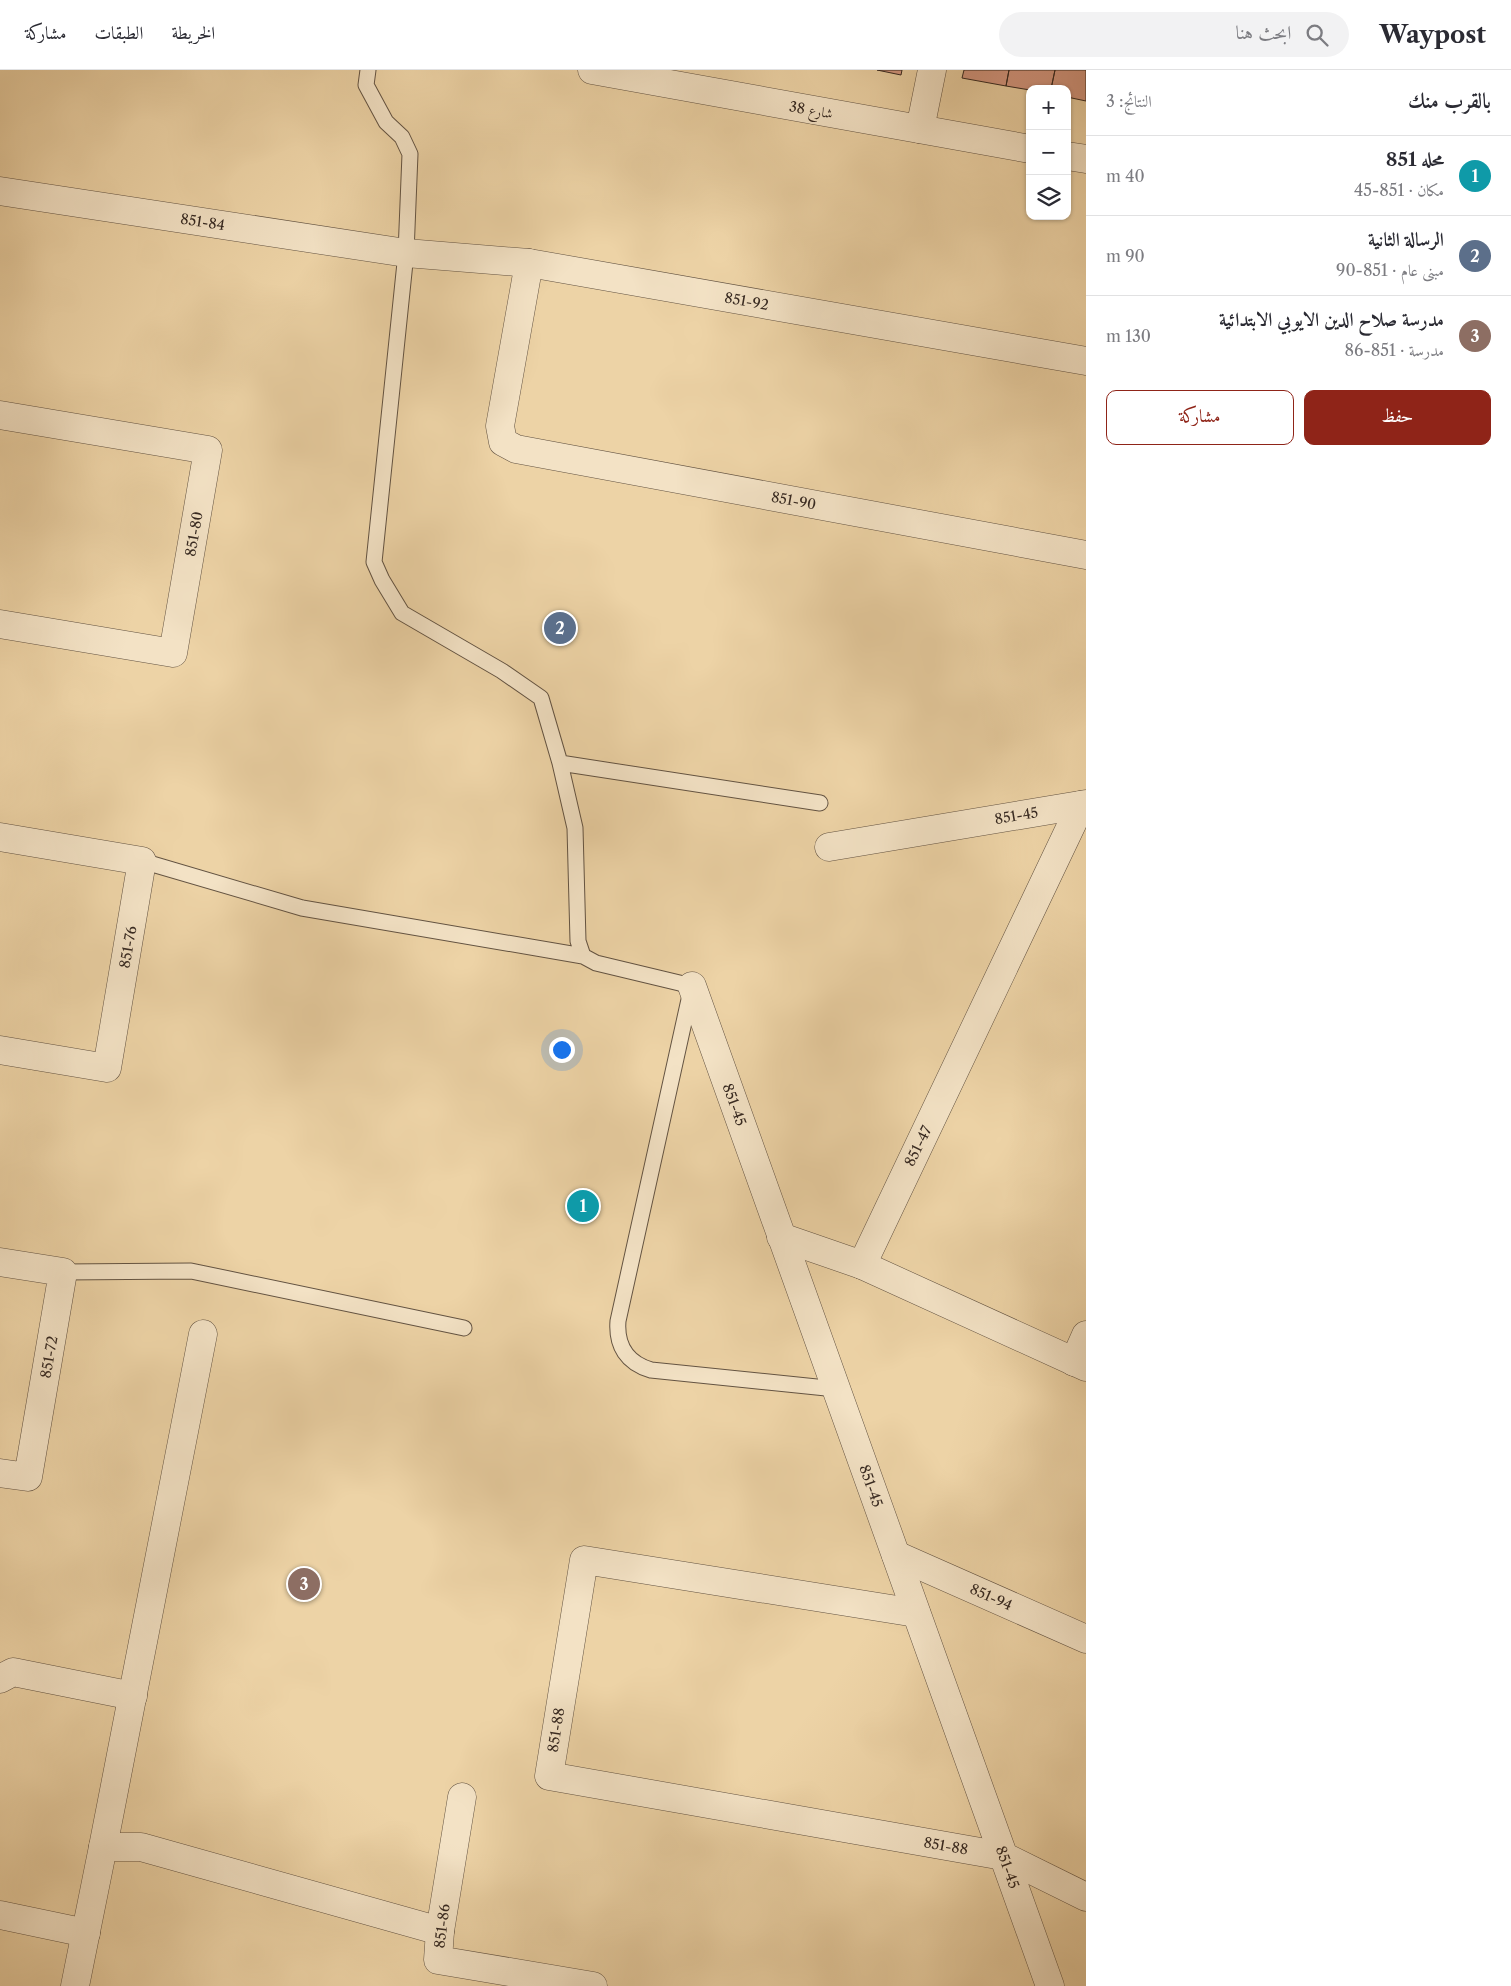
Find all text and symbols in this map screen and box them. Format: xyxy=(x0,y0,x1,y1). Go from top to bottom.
search box xyxy=(999,12,1349,57)
text: Waypost xyxy=(1379,20,1486,49)
text: ابحث هنا xyxy=(1236,21,1291,44)
icon: search xyxy=(1303,21,1331,49)
text: مشاركة xyxy=(25,22,66,44)
text: الطبقات xyxy=(94,22,143,44)
text: الخريطة xyxy=(171,22,215,44)
map controls xyxy=(1026,85,1071,220)
button: + xyxy=(1026,85,1071,130)
text: بالقرب منك xyxy=(1408,88,1491,113)
text: النتائج: 3 xyxy=(1106,91,1152,111)
street label: شارع 38 xyxy=(787,97,834,126)
button: − xyxy=(1026,130,1071,175)
text: محله 851 xyxy=(1386,148,1444,171)
text: 40 m xyxy=(1106,166,1145,186)
text: 1 xyxy=(1471,166,1479,186)
button: layers xyxy=(1026,175,1071,220)
text: مكان · 851-45 xyxy=(1354,180,1444,200)
street label: 851-84 xyxy=(179,210,226,234)
text: الرسالة الثانية xyxy=(1368,228,1444,251)
text: 90 m xyxy=(1106,246,1145,266)
text: 2 xyxy=(1470,246,1480,266)
text: مبنى عام · 851-90 xyxy=(1336,260,1444,280)
street label: 851-92 xyxy=(723,289,770,314)
text: مدرسة صلاح الدين الايوبي الابتدائية xyxy=(1219,308,1444,331)
text: 130 m xyxy=(1106,326,1151,346)
text: 3 xyxy=(1470,326,1480,346)
text: مدرسة · 851-86 xyxy=(1345,340,1444,360)
button: مشاركة xyxy=(1106,390,1294,445)
button: حفظ xyxy=(1304,390,1491,445)
street label: 851-90 xyxy=(770,488,818,514)
street label: 851-80 xyxy=(181,510,207,558)
pin: 2 xyxy=(544,609,576,647)
street label: 851-45 xyxy=(993,803,1040,828)
street label: 851-76 xyxy=(115,924,141,970)
your location xyxy=(549,1037,575,1063)
street label: 851-45 xyxy=(719,1081,750,1128)
street label: 851-47 xyxy=(900,1123,936,1169)
pin: 1 xyxy=(567,1187,599,1225)
street label: 851-72 xyxy=(36,1334,62,1380)
street label: 851-45 xyxy=(855,1462,887,1510)
pin: 3 xyxy=(288,1565,320,1603)
street label: 851-94 xyxy=(967,1580,1015,1614)
street label: 851-88 xyxy=(544,1706,568,1754)
street label: 851-88 xyxy=(922,1833,969,1859)
street label: 851-45 xyxy=(992,1844,1023,1891)
street label: 851-86 xyxy=(430,1903,454,1949)

